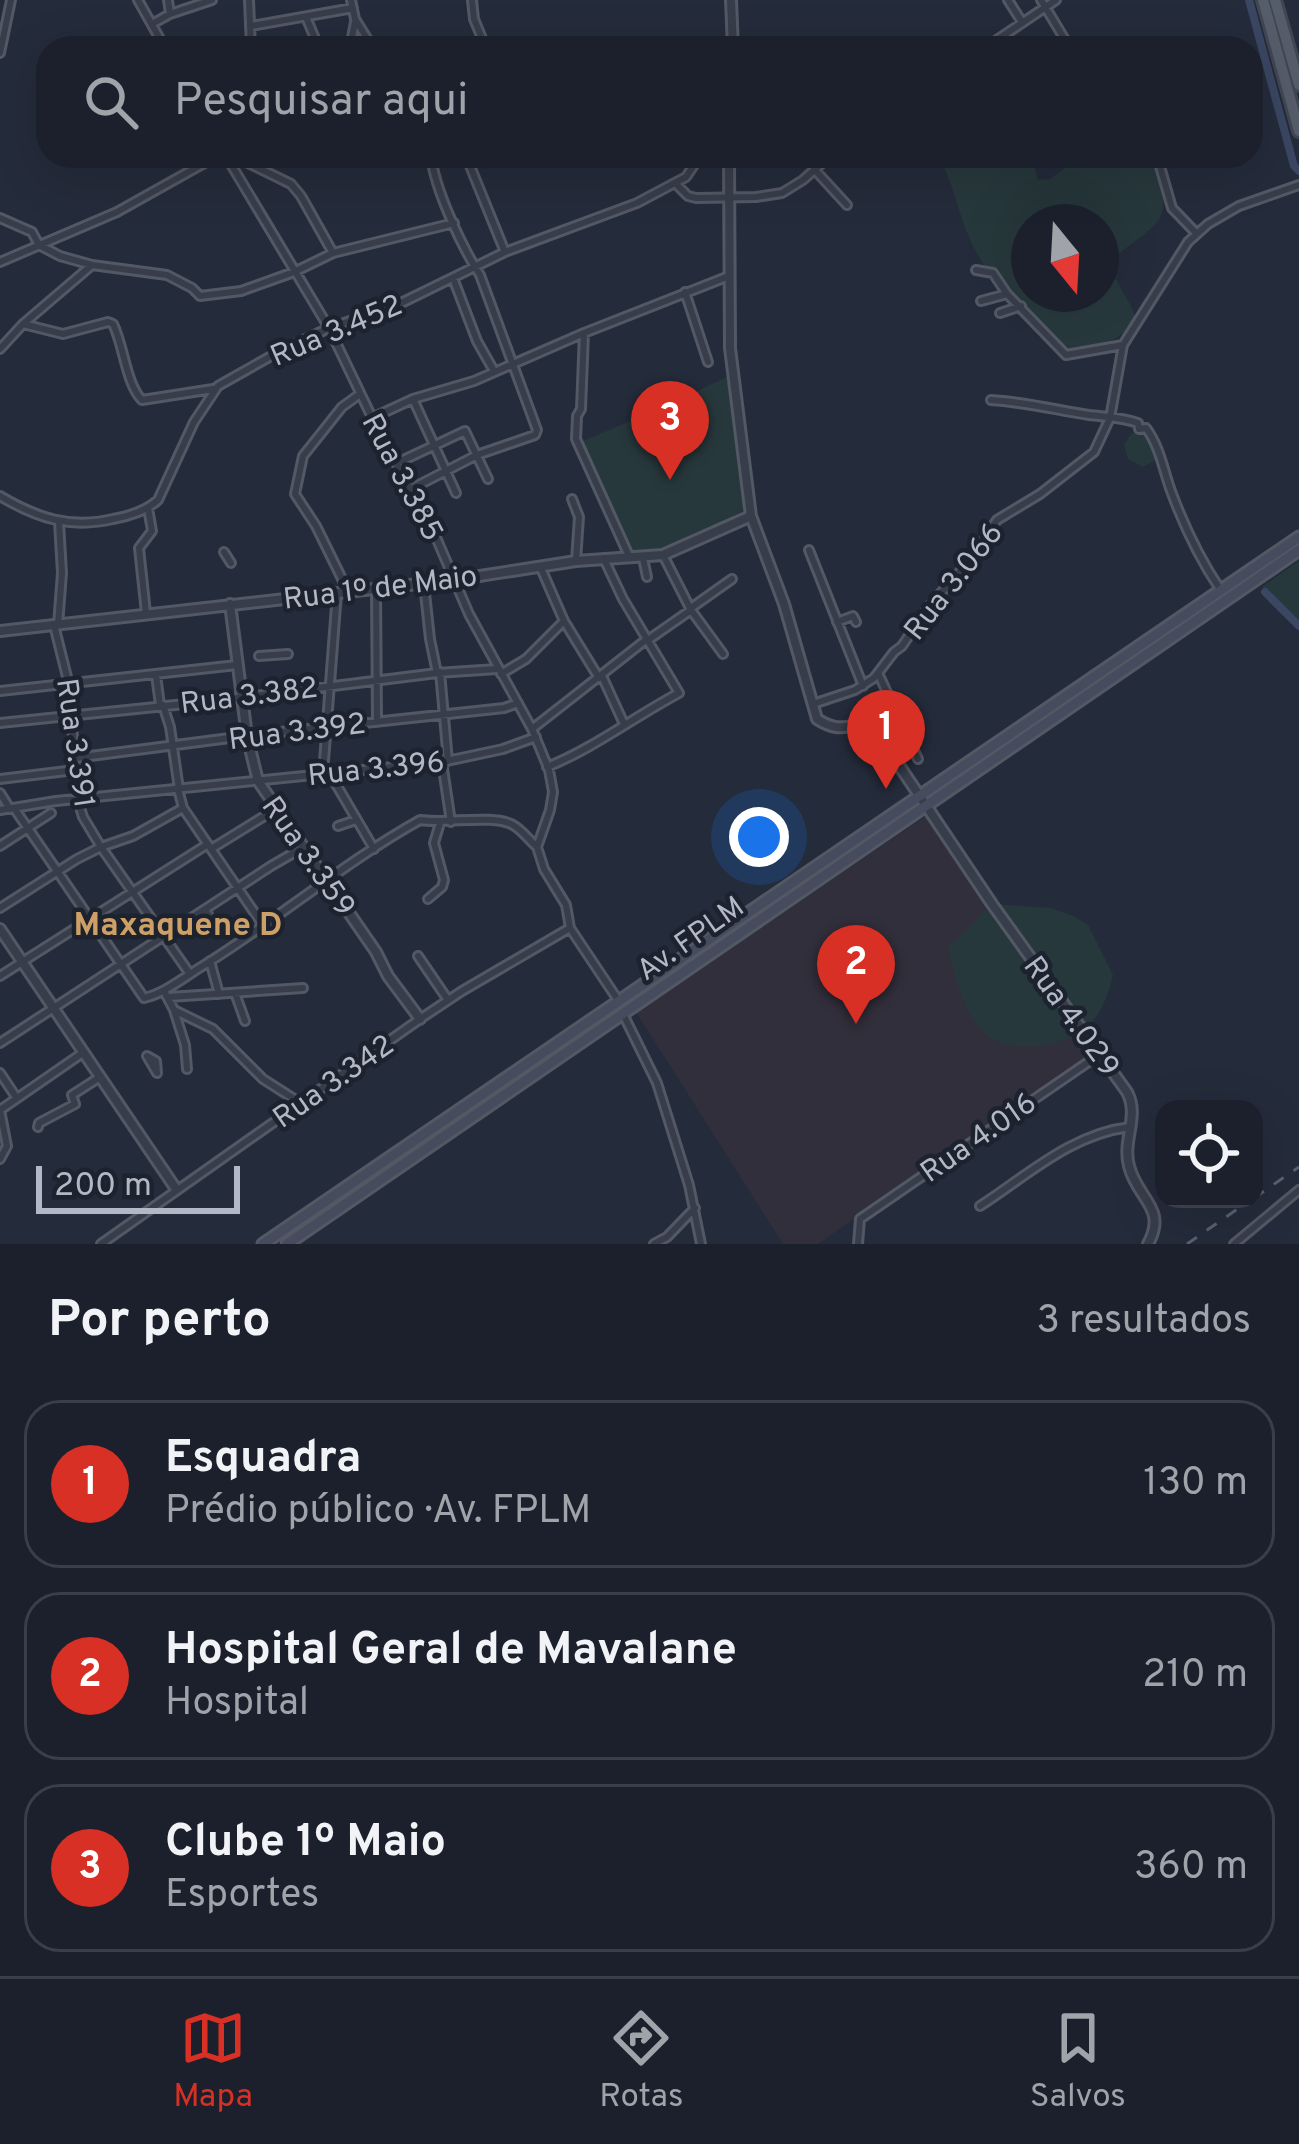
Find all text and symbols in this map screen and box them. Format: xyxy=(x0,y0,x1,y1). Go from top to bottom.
search box xyxy=(36,36,1263,168)
icon: search xyxy=(78,69,144,135)
text: Pesquisar aqui xyxy=(174,74,468,131)
north arrow xyxy=(1011,204,1119,312)
street label: Rua 3.452 xyxy=(266,288,408,377)
pin: 3 xyxy=(631,381,709,480)
street label: Rua 3.385 xyxy=(352,408,450,548)
street label: Rua 3.066 xyxy=(898,516,1012,649)
street label: Rua 1º de Maio xyxy=(281,559,479,620)
street label: Rua 3.382 xyxy=(178,671,320,724)
street label: Rua 3.391 xyxy=(46,676,101,811)
pin: 1 xyxy=(847,690,925,789)
street label: Rua 3.392 xyxy=(227,707,368,760)
street label: Rua 3.396 xyxy=(306,745,447,796)
street label: Rua 3.359 xyxy=(252,790,362,925)
your location xyxy=(729,807,789,867)
street label: Av. FPLM xyxy=(631,890,752,990)
district label: Maxaquene D xyxy=(73,906,283,948)
pin: 2 xyxy=(817,925,895,1024)
street label: Rua 4.029 xyxy=(1014,950,1126,1085)
street label: Rua 3.342 xyxy=(267,1028,402,1138)
street label: Rua 4.016 xyxy=(914,1086,1045,1192)
map controls xyxy=(1155,1100,1263,1208)
button: locate xyxy=(1155,1100,1263,1208)
scale bar xyxy=(36,1160,240,1213)
text: 200 m xyxy=(54,1166,152,1208)
text: Por perto xyxy=(48,1290,271,1355)
text: 3 resultados xyxy=(1036,1298,1251,1347)
text: Esquadra xyxy=(165,1431,361,1488)
text: 1 xyxy=(82,1460,98,1509)
text: 130 m xyxy=(1143,1460,1248,1509)
text: Prédio público · Av. FPLM xyxy=(165,1488,591,1537)
text: Hospital Geral de Mavalane xyxy=(165,1623,737,1680)
text: 2 xyxy=(78,1652,102,1701)
text: 210 m xyxy=(1142,1652,1248,1701)
text: Hospital xyxy=(165,1680,309,1729)
text: Clube 1º Maio xyxy=(165,1815,446,1872)
text: 3 xyxy=(78,1844,102,1893)
text: 360 m xyxy=(1134,1844,1248,1893)
text: Esportes xyxy=(165,1872,319,1921)
tab: Mapa xyxy=(173,2005,253,2119)
tab: Rotas xyxy=(599,2005,683,2119)
tab: Salvos xyxy=(1030,2005,1126,2119)

